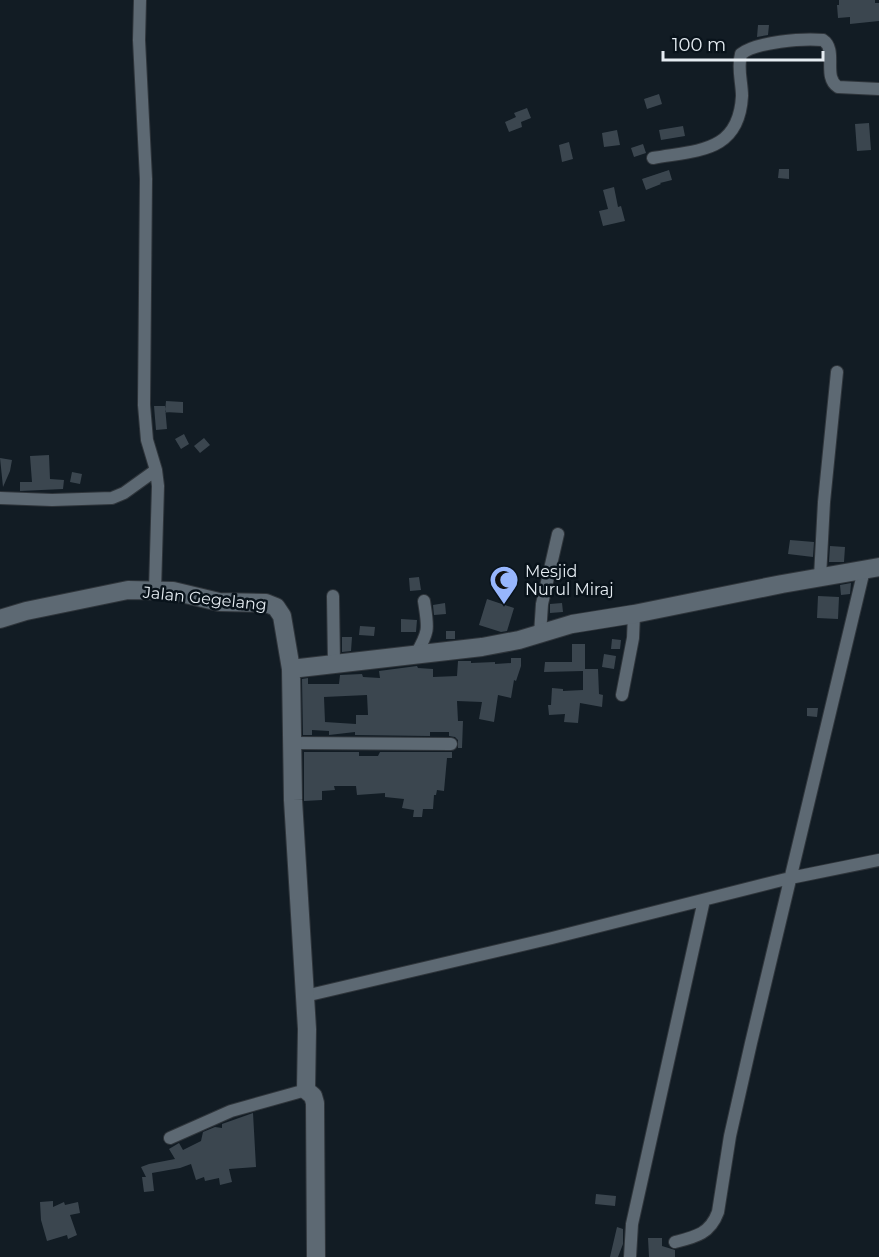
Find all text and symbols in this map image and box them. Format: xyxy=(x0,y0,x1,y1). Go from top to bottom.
scale bar xyxy=(663,24,824,62)
text: 100 m xyxy=(672,34,726,56)
place label: Mesjid Nurul Miraj xyxy=(525,562,614,599)
mosque icon: Mesjid Nurul Miraj xyxy=(488,564,520,606)
street label: Jalan Gegelang xyxy=(141,582,268,614)

